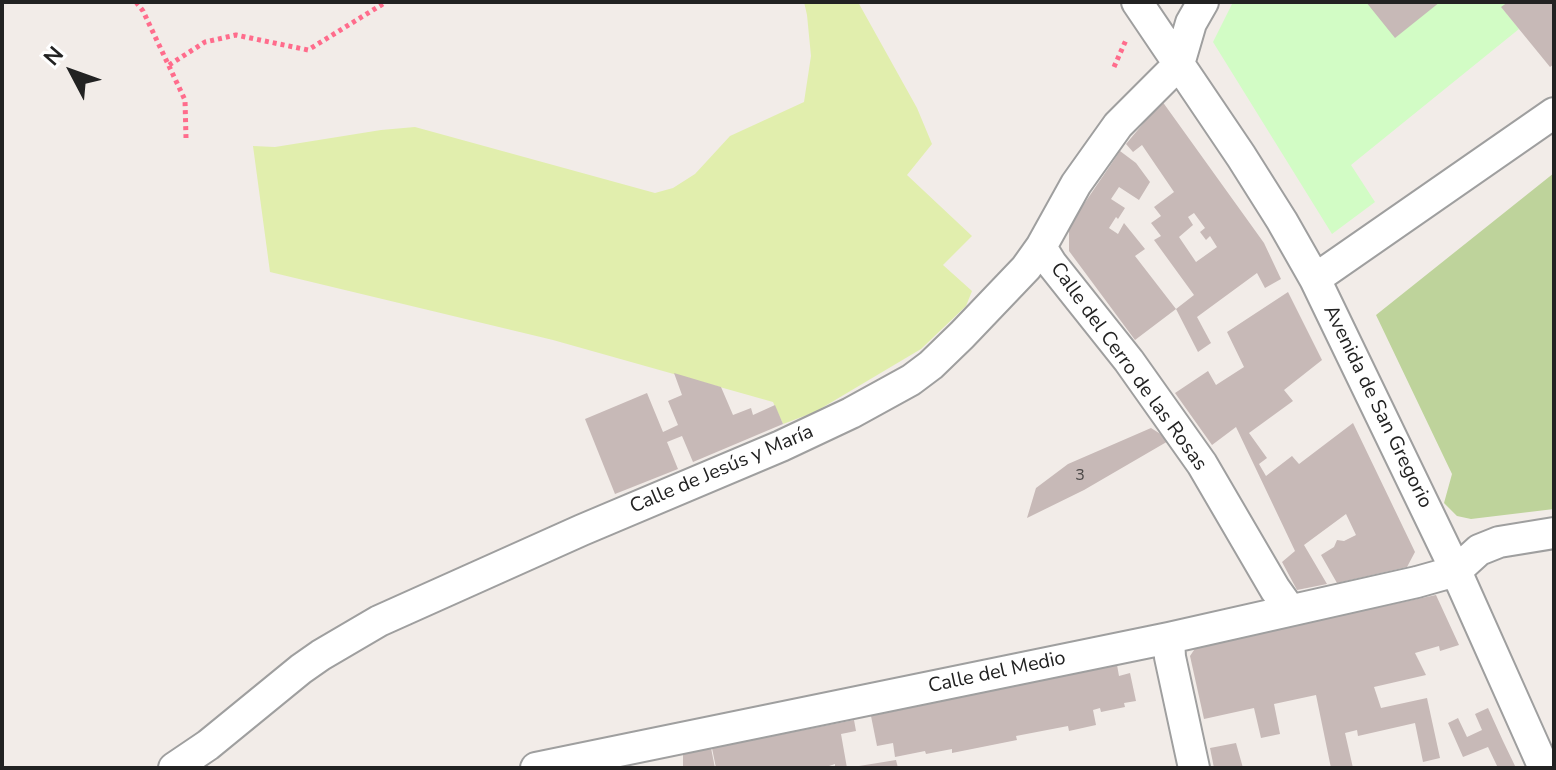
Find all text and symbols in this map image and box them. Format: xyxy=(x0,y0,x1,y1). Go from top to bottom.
north arrow xyxy=(32,32,112,112)
text: N xyxy=(37,40,71,72)
street label: Calle del Cerro de las Rosas xyxy=(1044,258,1212,476)
street label: Avenida de San Gregorio xyxy=(1317,302,1437,512)
street label: Calle de Jesús y María xyxy=(627,420,817,520)
house number: 3 xyxy=(1075,466,1085,486)
street label: Calle del Medio xyxy=(926,647,1068,699)

